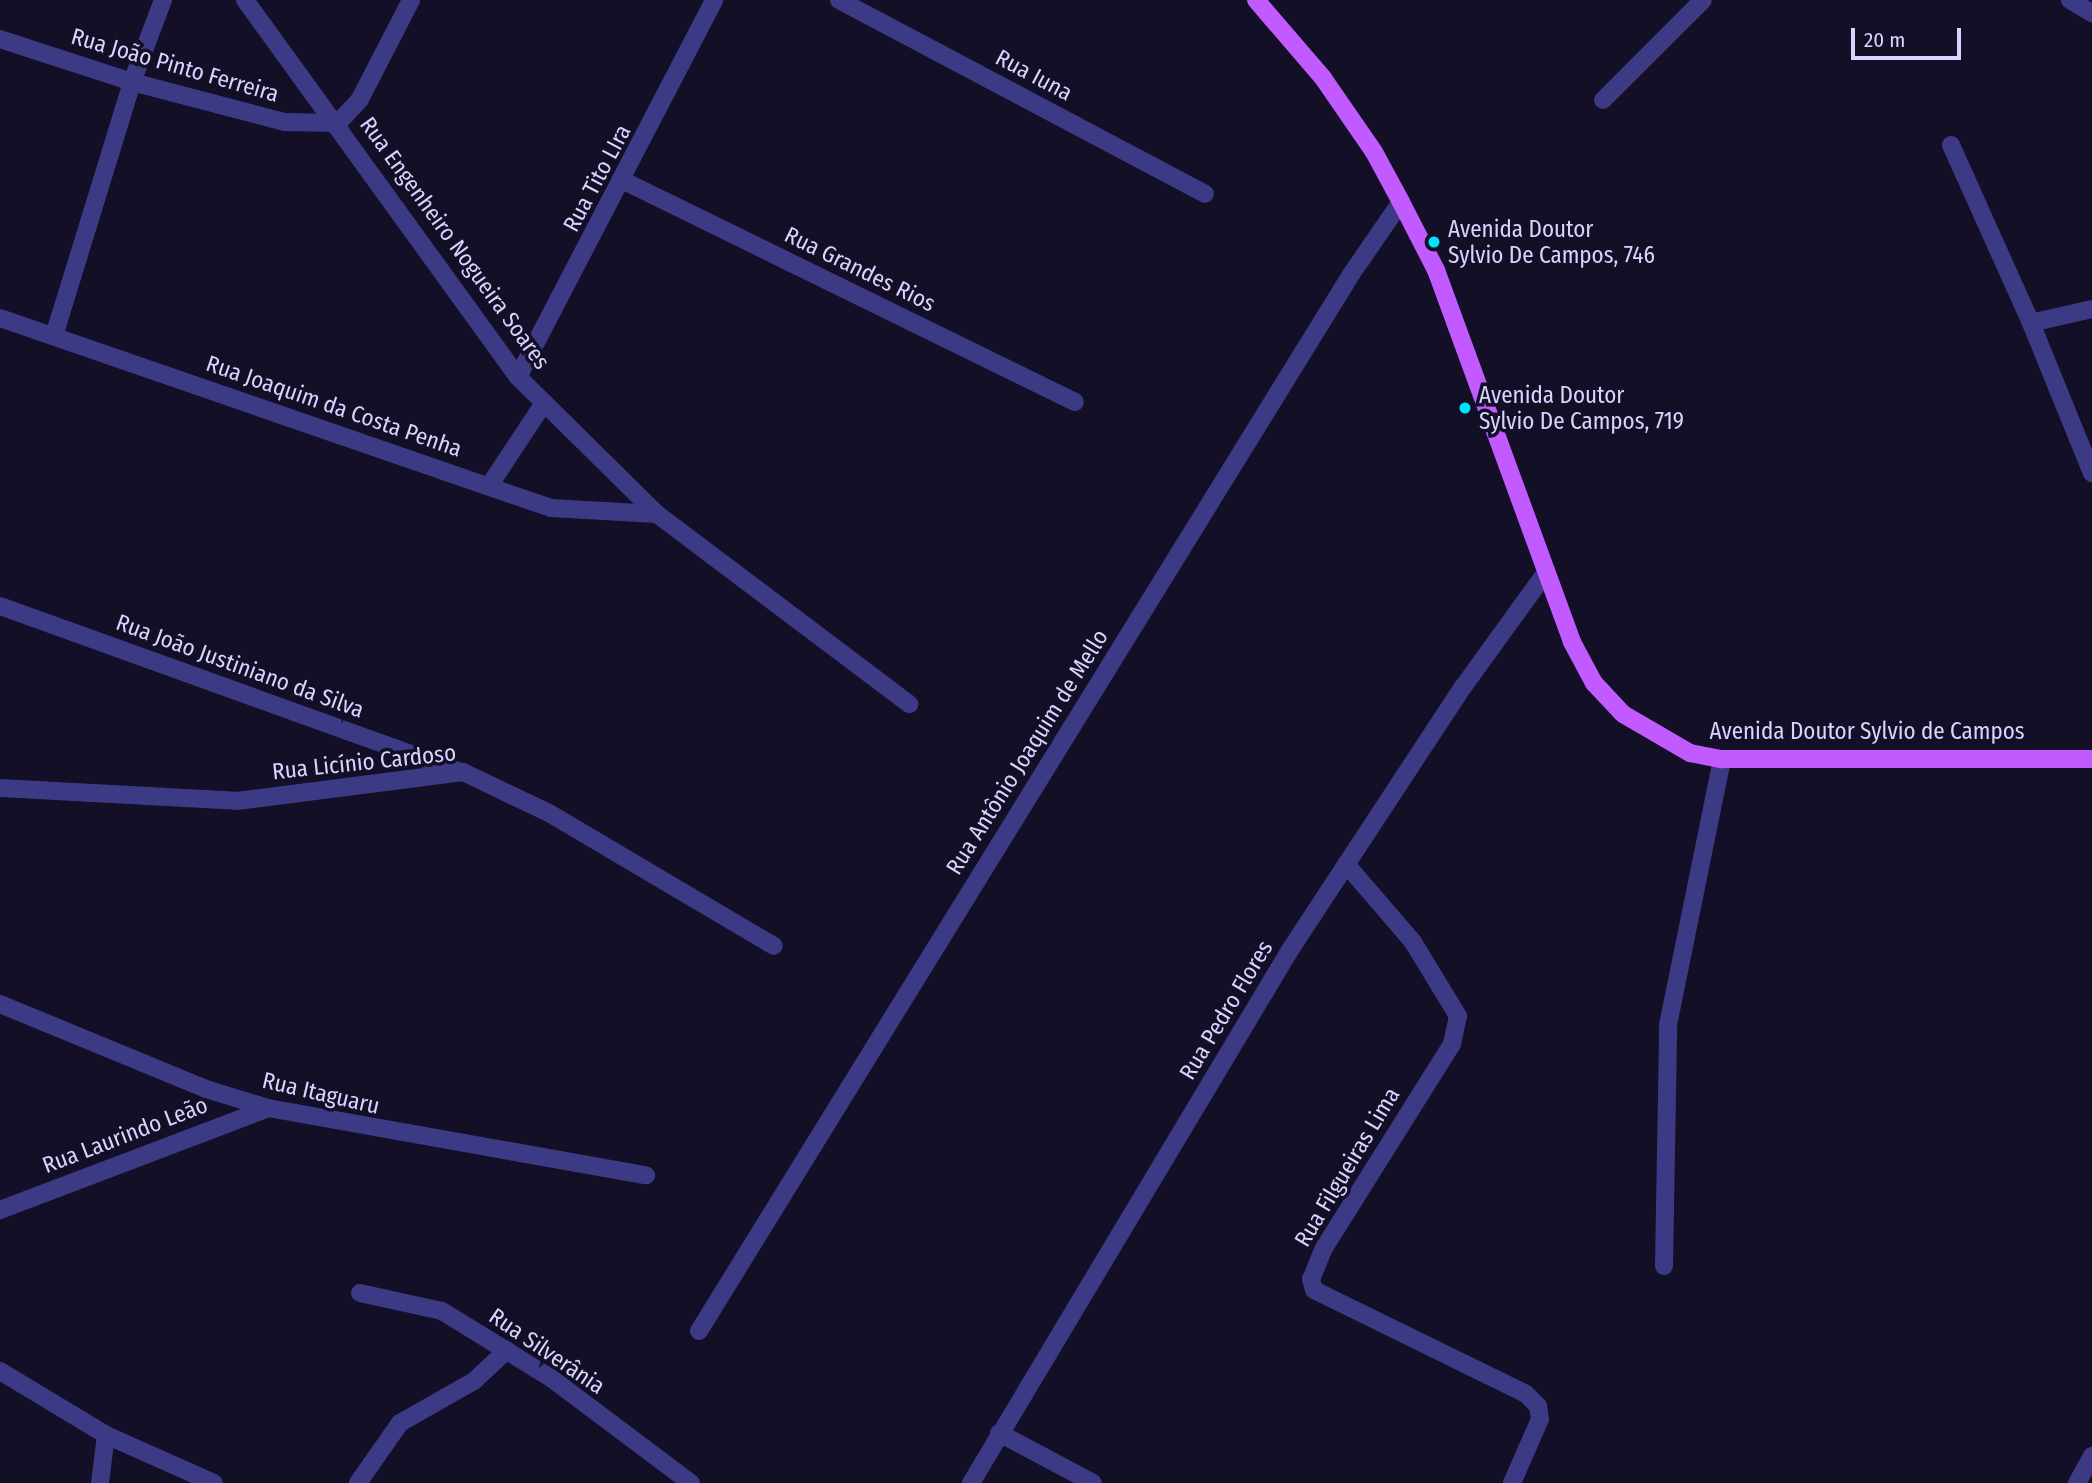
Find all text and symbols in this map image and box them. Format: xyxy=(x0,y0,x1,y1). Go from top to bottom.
scale bar xyxy=(1854,14,1964,58)
street label: Rua João Pinto Ferreira xyxy=(68,22,282,108)
text: 20 m xyxy=(1864,27,1905,53)
street label: Rua Iuna xyxy=(991,43,1077,107)
street label: Rua Engenheiro Nogueira Soares xyxy=(354,112,556,374)
street label: Rua Tito LIra xyxy=(557,120,637,236)
place label: Avenida Doutor Sylvio De Campos, 746 xyxy=(1448,215,1655,269)
street label: Rua Grandes Rios xyxy=(780,221,940,317)
marker: Avenida Doutor Sylvio De Campos, 746 xyxy=(1426,234,1442,250)
street label: Rua Joaquim da Costa Penha xyxy=(203,349,465,463)
place label: Avenida Doutor Sylvio De Campos, 719 xyxy=(1479,381,1684,435)
marker: Avenida Doutor Sylvio De Campos, 719 xyxy=(1457,400,1473,416)
street label: Rua João Justiniano da Silva xyxy=(112,608,368,724)
street label: Rua Antônio Joaquim de Mello xyxy=(940,624,1114,880)
street label: Avenida Doutor Sylvio de Campos xyxy=(1709,717,2025,745)
street label: Rua Licínio Cardoso xyxy=(271,739,457,785)
street label: Rua Pedro Flores xyxy=(1174,935,1278,1085)
street label: Rua Itaguaru xyxy=(260,1066,382,1120)
street label: Rua Filgueiras Lima xyxy=(1289,1082,1405,1252)
street label: Rua Laurindo Leão xyxy=(39,1091,211,1179)
street label: Rua Silverânia xyxy=(484,1302,610,1400)

